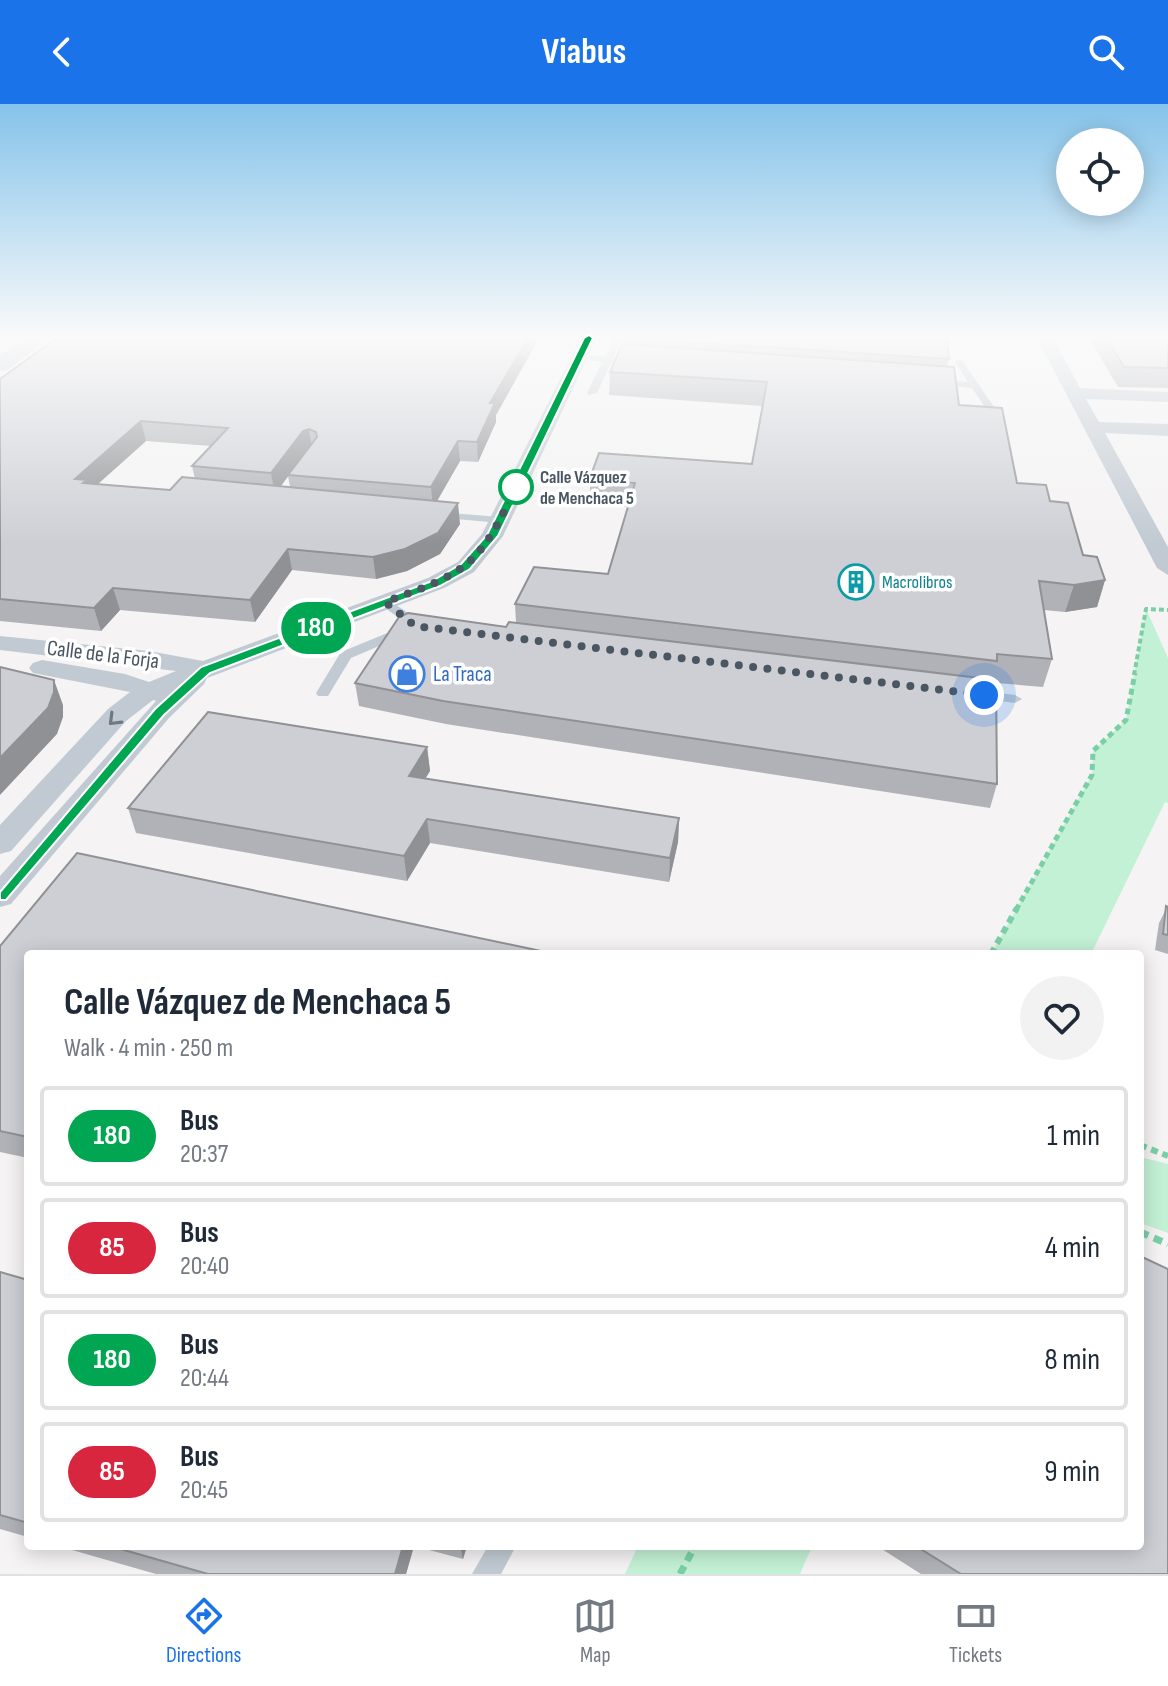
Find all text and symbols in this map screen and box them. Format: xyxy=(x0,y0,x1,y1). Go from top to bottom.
icon: back xyxy=(40,30,84,74)
icon: search xyxy=(1084,30,1128,74)
text: Viabus xyxy=(542,31,626,74)
map controls xyxy=(1056,128,1144,216)
button: locate xyxy=(1056,128,1144,216)
place label: Calle Vázquez de Menchaca 5 xyxy=(540,467,634,509)
marker: Calle Vázquez de Menchaca 5 xyxy=(499,470,533,504)
building icon: Macrolibros xyxy=(837,563,875,601)
place label: Macrolibros xyxy=(882,572,952,593)
line badge: 180 xyxy=(270,602,362,654)
text: 180 xyxy=(297,611,335,644)
street label: Calle de la Forja xyxy=(45,635,161,675)
shop icon: La Traca xyxy=(388,655,426,693)
place label: La Traca xyxy=(433,661,492,688)
your location xyxy=(964,675,1004,715)
one-way arrow xyxy=(109,710,123,725)
button: heart xyxy=(1020,976,1104,1060)
text: Calle Vázquez de Menchaca 5 xyxy=(64,980,451,1025)
text: Walk · 4 min · 250 m xyxy=(64,1033,233,1064)
text: Bus xyxy=(180,1103,219,1139)
text: 1 min xyxy=(1047,1118,1100,1154)
text: 180 xyxy=(93,1119,131,1152)
text: 20:37 xyxy=(180,1139,228,1170)
text: Bus xyxy=(180,1215,219,1251)
text: 4 min xyxy=(1045,1230,1100,1266)
text: 85 xyxy=(99,1231,125,1264)
text: 20:40 xyxy=(180,1251,229,1282)
text: Bus xyxy=(180,1327,219,1363)
text: 8 min xyxy=(1044,1342,1100,1378)
text: 180 xyxy=(93,1343,131,1376)
text: 20:44 xyxy=(180,1363,229,1394)
text: Bus xyxy=(180,1439,219,1475)
text: 9 min xyxy=(1044,1454,1100,1490)
text: 85 xyxy=(99,1455,125,1488)
text: 20:45 xyxy=(180,1475,228,1506)
tab: Directions xyxy=(166,1594,242,1669)
tab: Map xyxy=(573,1594,617,1669)
tab: Tickets xyxy=(949,1594,1002,1669)

